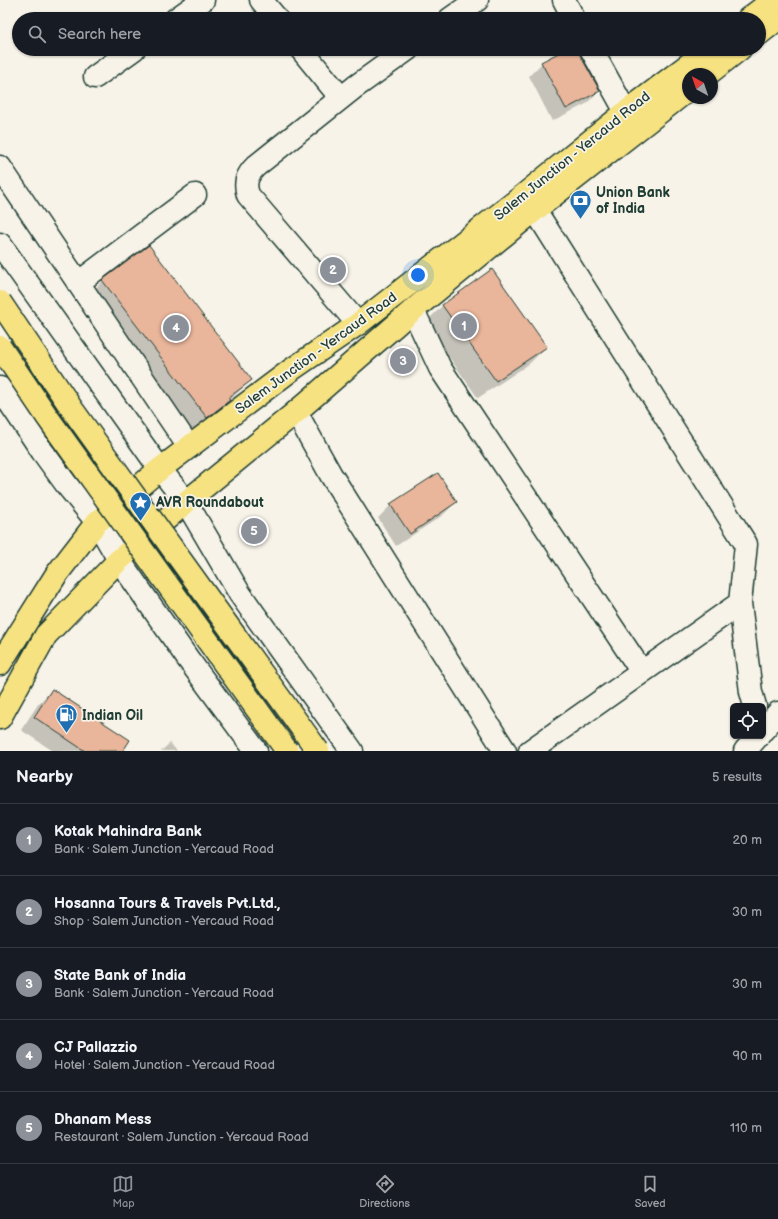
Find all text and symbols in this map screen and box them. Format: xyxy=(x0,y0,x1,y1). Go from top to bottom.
search box xyxy=(12,12,766,56)
icon: search xyxy=(26,23,48,45)
text: Search here xyxy=(58,25,141,44)
north arrow xyxy=(682,68,718,104)
street label: Salem Junction - Yercaud Road xyxy=(491,88,653,224)
place label: Union Bank of India xyxy=(596,184,670,217)
bank icon: Union Bank of India xyxy=(568,187,594,220)
pin: 2 xyxy=(320,255,346,285)
your location xyxy=(408,265,428,285)
street label: Salem Junction - Yercaud Road xyxy=(232,289,400,417)
pin: 1 xyxy=(451,311,477,341)
pin: 4 xyxy=(163,313,189,343)
pin: 3 xyxy=(390,346,416,376)
place icon: AVR Roundabout xyxy=(127,489,153,522)
place label: AVR Roundabout xyxy=(155,494,264,511)
pin: 5 xyxy=(241,516,267,546)
fuel station icon: Indian Oil xyxy=(54,702,80,735)
map controls xyxy=(730,703,766,739)
button: locate xyxy=(730,703,766,739)
place label: Indian Oil xyxy=(82,707,143,724)
text: Nearby xyxy=(16,767,73,787)
text: 5 results xyxy=(712,769,762,785)
text: Kotak Mahindra Bank xyxy=(54,822,202,841)
text: 1 xyxy=(26,832,32,848)
text: 20 m xyxy=(732,832,762,848)
text: Bank · Salem Junction - Yercaud Road xyxy=(54,841,274,857)
text: Hosanna Tours & Travels Pvt.Ltd., xyxy=(54,894,280,913)
text: 2 xyxy=(25,904,33,920)
text: 30 m xyxy=(732,904,762,920)
text: Shop · Salem Junction - Yercaud Road xyxy=(54,913,274,929)
text: State Bank of India xyxy=(54,966,186,985)
text: 3 xyxy=(25,976,33,992)
text: 30 m xyxy=(732,976,762,992)
text: Bank · Salem Junction - Yercaud Road xyxy=(54,985,274,1001)
text: CJ Pallazzio xyxy=(54,1038,137,1057)
text: 4 xyxy=(25,1048,33,1064)
text: 90 m xyxy=(733,1048,762,1064)
text: Hotel · Salem Junction - Yercaud Road xyxy=(54,1057,275,1073)
text: Dhanam Mess xyxy=(54,1110,151,1129)
text: 5 xyxy=(25,1120,33,1136)
text: 110 m xyxy=(730,1120,762,1136)
text: Restaurant · Salem Junction - Yercaud Road xyxy=(54,1129,309,1145)
tab: Map xyxy=(112,1173,135,1210)
tab: Directions xyxy=(359,1173,410,1210)
tab: Saved xyxy=(635,1173,666,1210)

